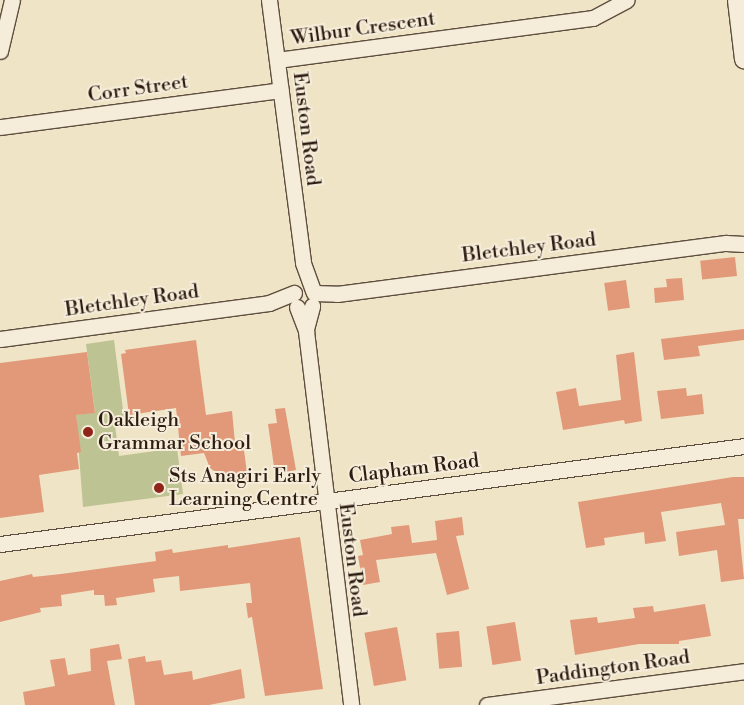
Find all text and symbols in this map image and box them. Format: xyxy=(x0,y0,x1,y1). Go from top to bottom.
street label: Wilbur Crescent xyxy=(289,7,437,51)
street label: Corr Street xyxy=(86,70,190,108)
street label: Euston Road xyxy=(287,71,325,187)
street label: Bletchley Road xyxy=(461,228,597,268)
street label: Bletchley Road xyxy=(64,280,200,322)
place label: Oakleigh Grammar School xyxy=(98,409,251,456)
marker: Oakleigh Grammar School xyxy=(82,426,94,438)
street label: Clapham Road xyxy=(347,449,481,489)
place label: Sts Anagiri Early Learning Centre xyxy=(169,464,321,511)
marker: Sts Anagiri Early Learning Centre xyxy=(153,482,165,494)
street label: Euston Road xyxy=(333,502,371,618)
street label: Paddington Road xyxy=(535,645,691,691)

